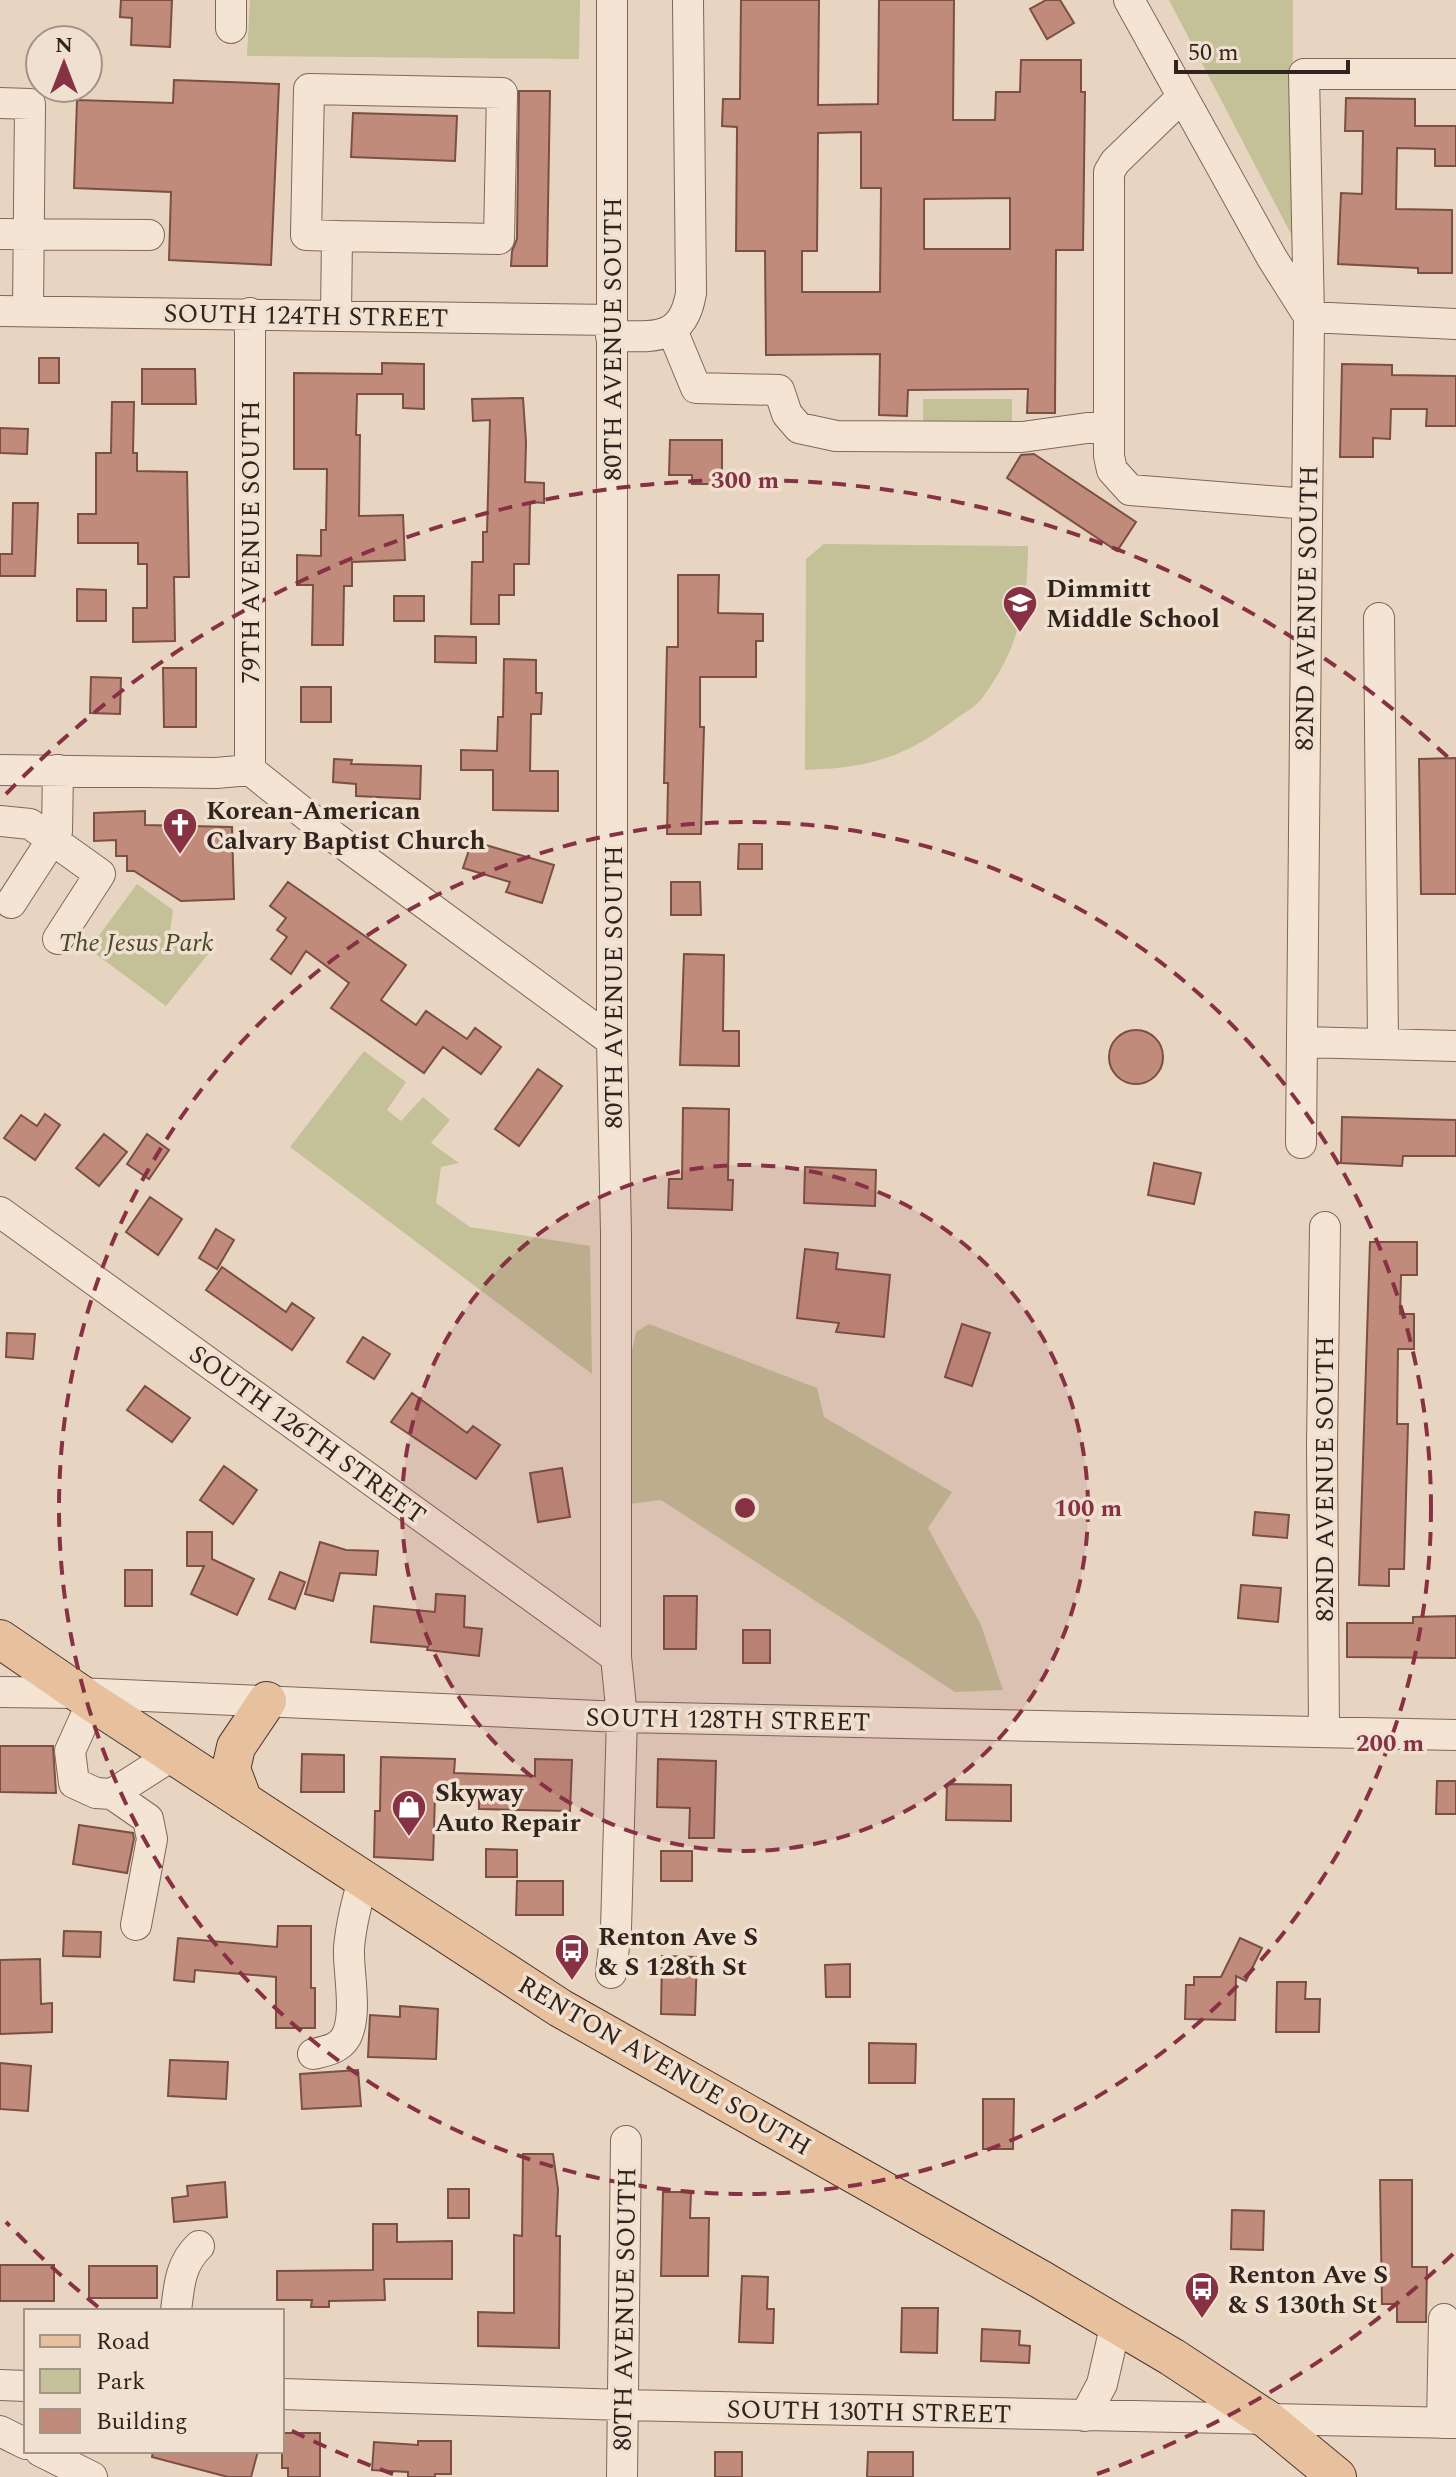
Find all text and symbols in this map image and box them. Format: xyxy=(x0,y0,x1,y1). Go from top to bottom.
north arrow xyxy=(24,24,104,104)
scale bar xyxy=(1176,24,1348,74)
text: N xyxy=(55,29,73,62)
text: 50 m xyxy=(1188,35,1239,71)
street label: 80TH AVENUE SOUTH xyxy=(593,197,633,481)
street label: SOUTH 124TH STREET xyxy=(163,294,449,338)
street label: 79TH AVENUE SOUTH xyxy=(231,400,271,684)
text: 300 m xyxy=(711,463,779,499)
street label: 82ND AVENUE SOUTH xyxy=(1285,465,1329,751)
place label: Dimmitt Middle School xyxy=(1046,569,1220,639)
school or university icon: Dimmitt Middle School xyxy=(1001,584,1039,634)
place label: Korean-American Calvary Baptist Church xyxy=(206,791,486,861)
church icon: Korean-American Calvary Baptist Church xyxy=(161,806,199,856)
street label: 80TH AVENUE SOUTH xyxy=(594,845,634,1129)
park label: The Jesus Park xyxy=(58,923,214,963)
street label: SOUTH 126TH STREET xyxy=(180,1335,434,1535)
street label: 82ND AVENUE SOUTH xyxy=(1305,1336,1345,1622)
text: 100 m xyxy=(1054,1491,1122,1527)
centre of rings xyxy=(731,1494,759,1522)
street label: SOUTH 128TH STREET xyxy=(585,1698,871,1742)
text: 200 m xyxy=(1356,1726,1424,1762)
place label: Skyway Auto Repair xyxy=(435,1773,581,1843)
shop icon: Skyway Auto Repair xyxy=(390,1788,428,1838)
place label: Renton Ave S & S 128th St xyxy=(598,1917,758,1987)
bus stop icon: Renton Ave S & S 128th St xyxy=(553,1932,591,1982)
street label: RENTON AVENUE SOUTH xyxy=(510,1965,819,2166)
street label: 80TH AVENUE SOUTH xyxy=(603,2167,647,2451)
place label: Renton Ave S & S 130th St xyxy=(1228,2255,1388,2325)
bus stop icon: Renton Ave S & S 130th St xyxy=(1183,2270,1221,2320)
legend xyxy=(24,2309,284,2453)
text: Road xyxy=(96,2324,150,2360)
text: Park xyxy=(96,2364,146,2400)
street label: SOUTH 130TH STREET xyxy=(726,2390,1012,2434)
text: Building xyxy=(96,2404,188,2440)

